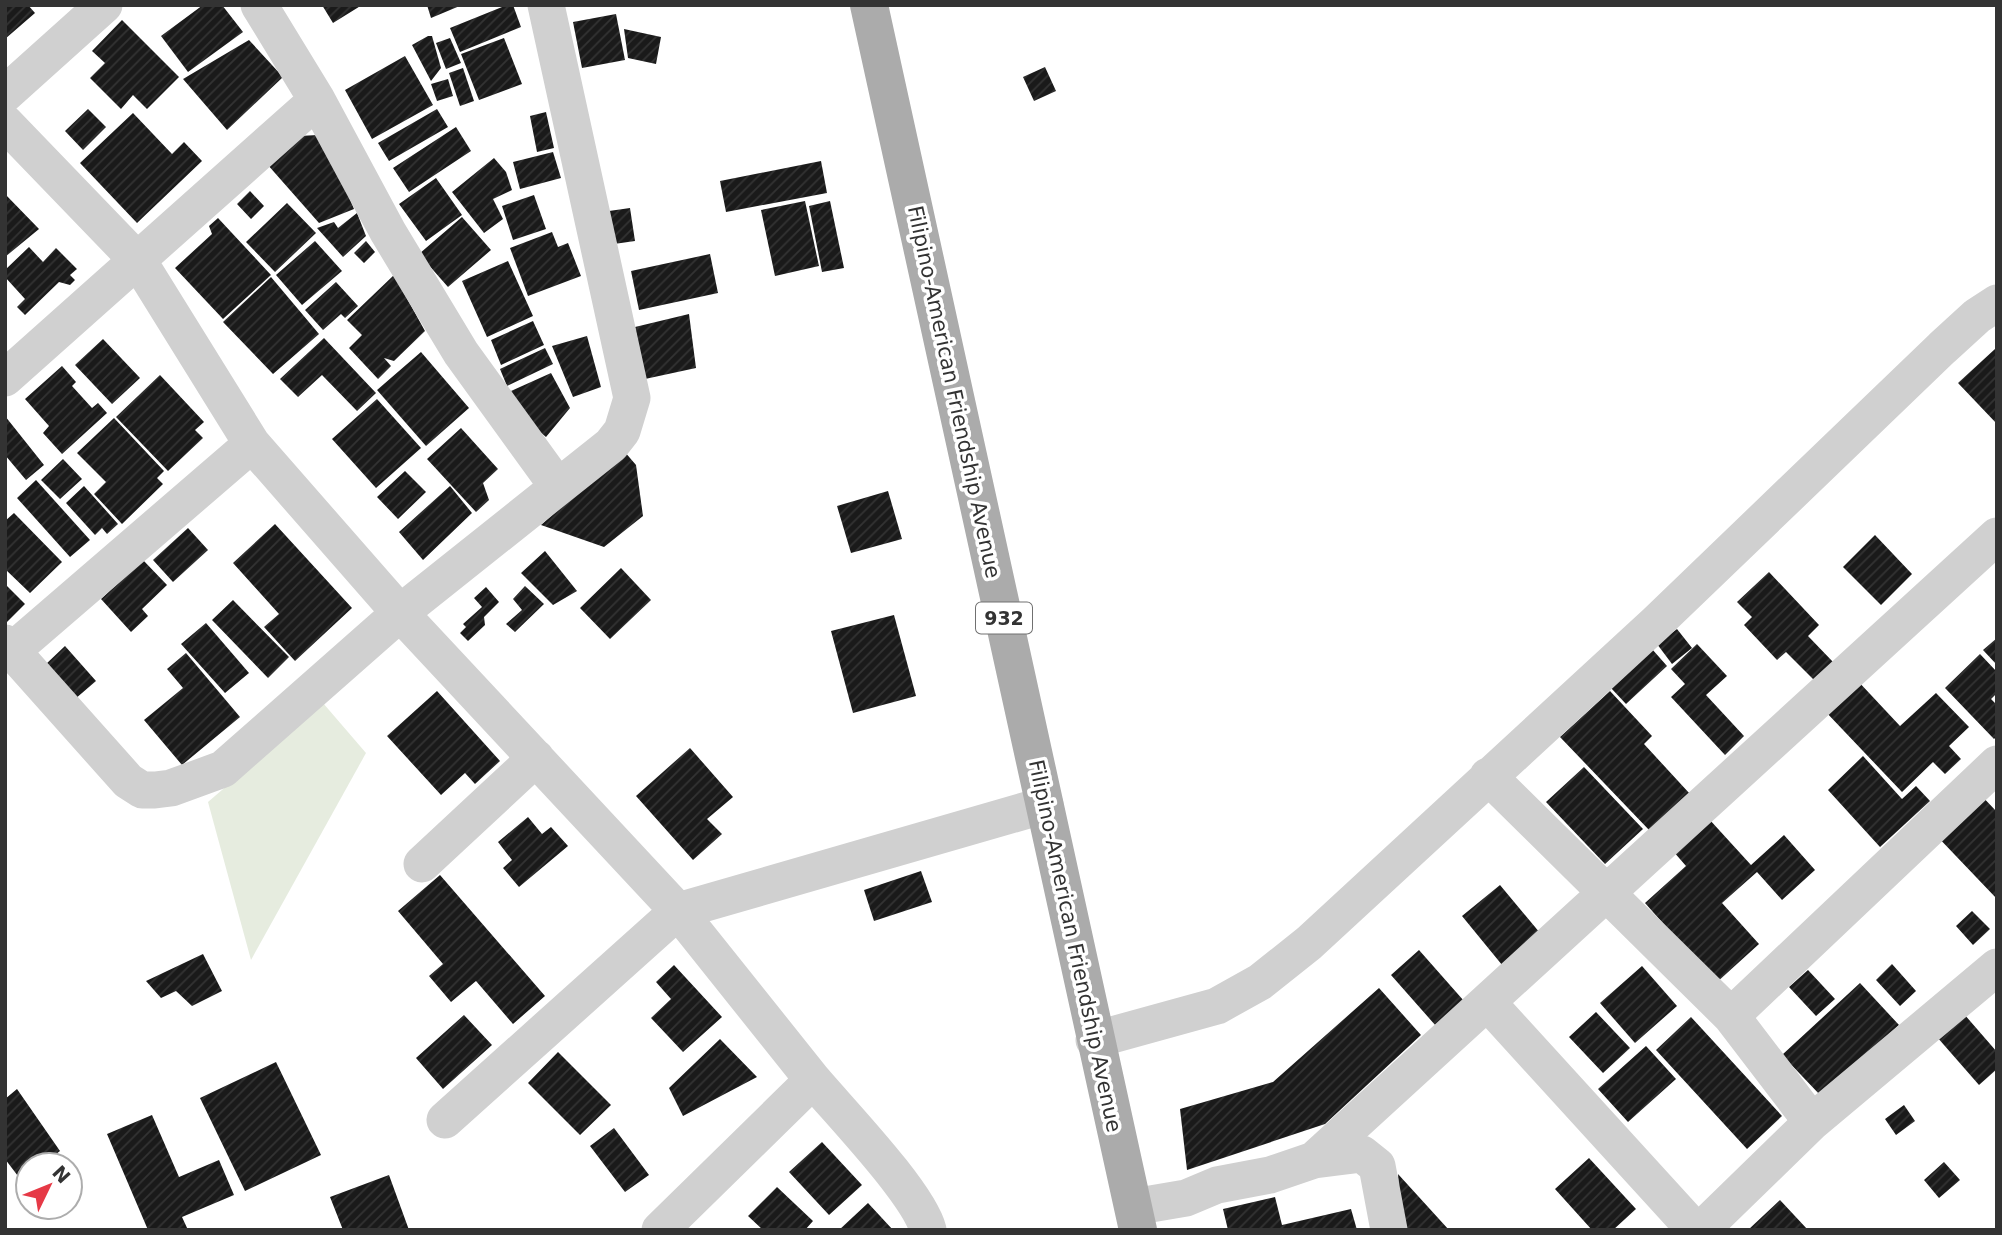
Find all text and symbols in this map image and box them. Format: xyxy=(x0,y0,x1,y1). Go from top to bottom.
street label: Filipino-American Friendship Avenue xyxy=(903,204,1005,580)
road number: 932 xyxy=(976,603,1032,634)
street label: Filipino-American Friendship Avenue xyxy=(1024,758,1126,1134)
north arrow xyxy=(14,1151,84,1221)
text: N xyxy=(48,1161,75,1188)

